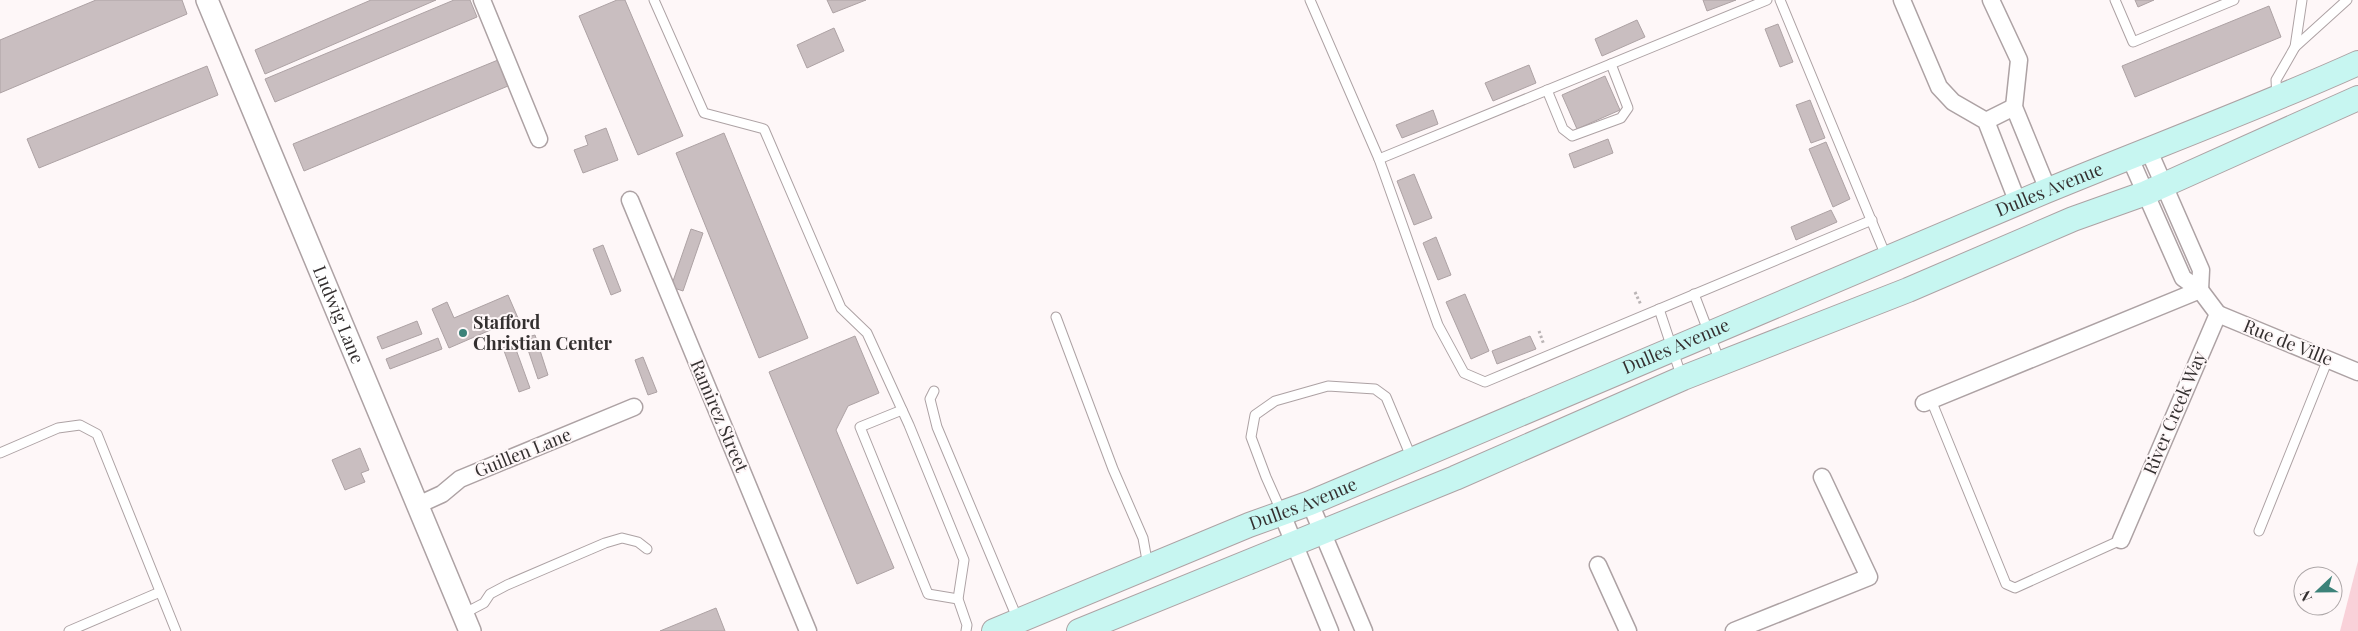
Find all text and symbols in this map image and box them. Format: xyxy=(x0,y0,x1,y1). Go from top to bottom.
street label: Dulles Avenue xyxy=(1992,156,2106,222)
street label: Ludwig Lane xyxy=(308,262,370,367)
place label: Stafford Christian Center xyxy=(473,310,613,355)
street label: Dulles Avenue xyxy=(1618,312,1733,379)
street label: Rue de Ville xyxy=(2240,313,2337,371)
marker: Stafford Christian Center xyxy=(457,327,469,339)
street label: River Creek Way xyxy=(2137,347,2211,478)
street label: Ramirez Street xyxy=(685,356,755,476)
street label: Guillen Lane xyxy=(471,422,575,482)
street label: Dulles Avenue xyxy=(1245,471,1360,535)
north arrow xyxy=(2293,566,2343,616)
text: N xyxy=(2295,588,2316,604)

